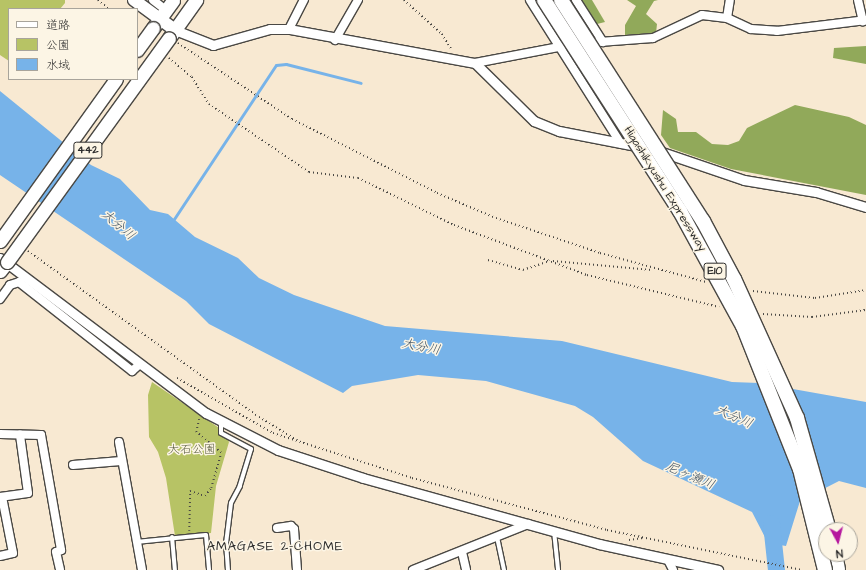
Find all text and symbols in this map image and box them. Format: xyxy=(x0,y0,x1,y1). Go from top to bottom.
legend xyxy=(8,8,138,80)
text: 道路 xyxy=(46,17,70,34)
text: 公園 xyxy=(46,37,70,54)
text: 水域 xyxy=(46,57,70,74)
street label: Higashikyushu Expressway xyxy=(620,124,710,254)
road number: 442 xyxy=(73,141,103,159)
water label: 大分川 xyxy=(98,206,138,244)
road number: E10 xyxy=(703,262,727,280)
water label: 大分川 xyxy=(400,336,442,358)
water label: 大分川 xyxy=(713,402,755,432)
park label: 大石公園 xyxy=(168,443,216,457)
water label: 尼ヶ瀬川 xyxy=(663,459,717,493)
north arrow xyxy=(818,522,858,562)
district label: AMAGASE 2-CHOME xyxy=(207,538,343,554)
text: N xyxy=(835,546,844,561)

